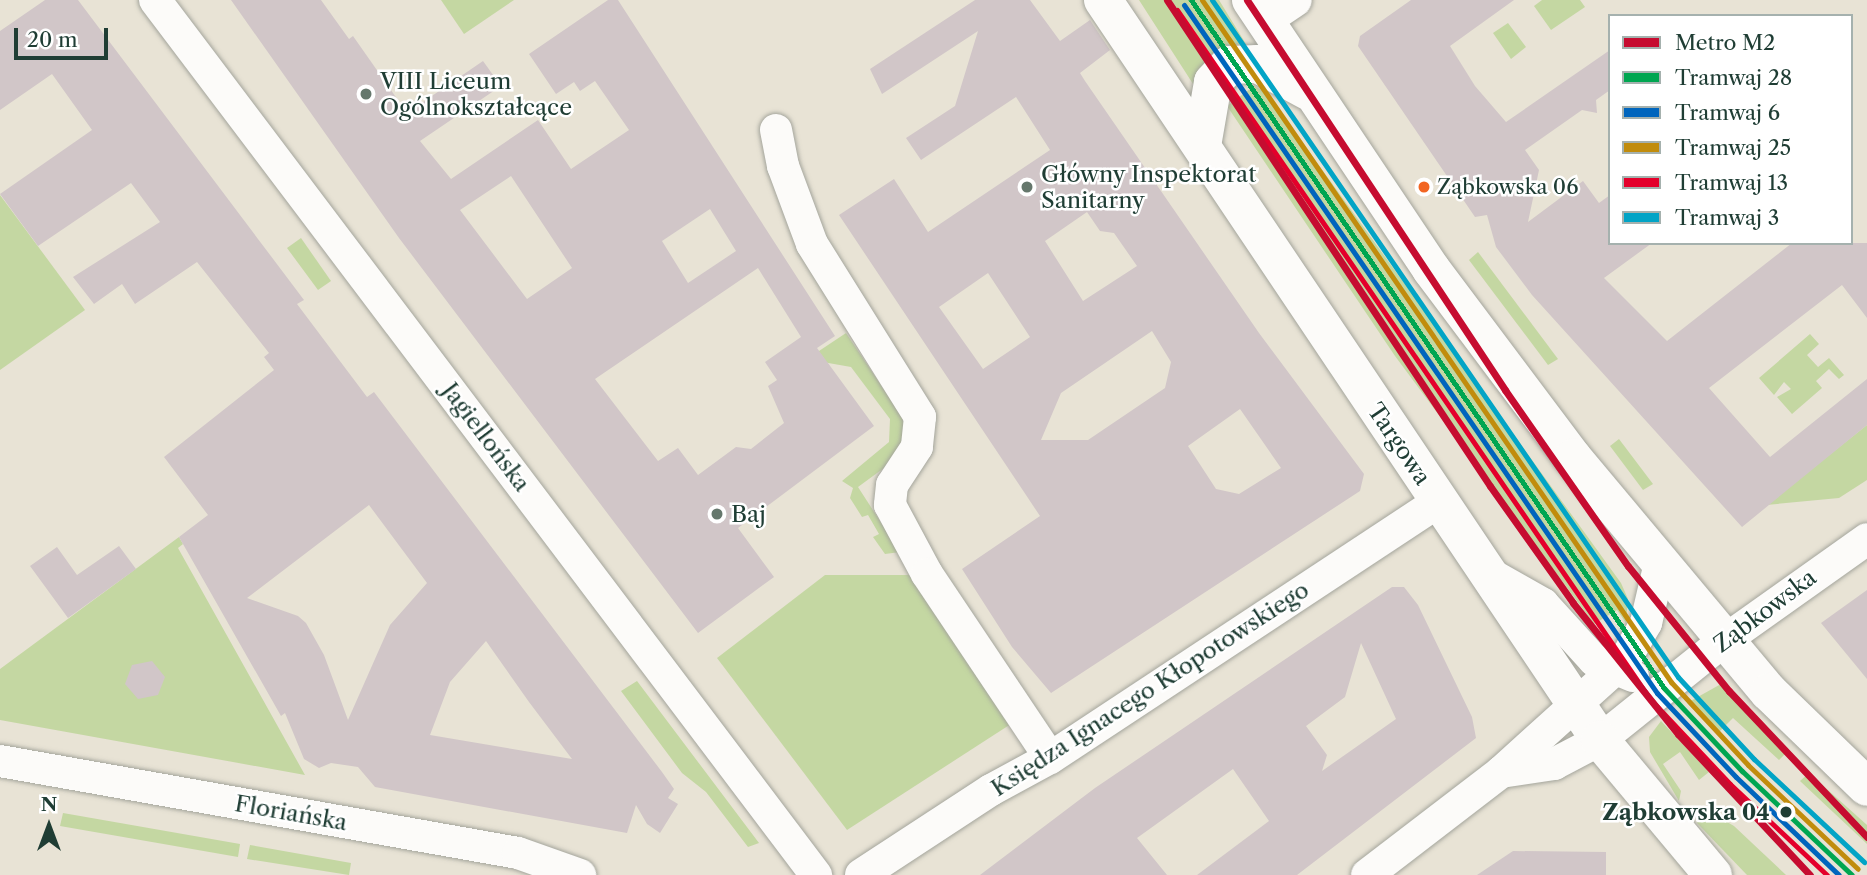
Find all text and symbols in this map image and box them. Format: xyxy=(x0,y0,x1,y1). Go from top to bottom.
scale bar xyxy=(18,14,112,58)
legend xyxy=(1608,14,1853,245)
text: 20 m xyxy=(27,27,78,52)
text: Metro M2 xyxy=(1675,30,1775,55)
text: Tramwaj 28 xyxy=(1675,65,1792,90)
place label: VIII Liceum Ogólnokształcące xyxy=(380,67,572,121)
marker: VIII Liceum Ogólnokształcące xyxy=(358,86,374,102)
text: Tramwaj 6 xyxy=(1675,100,1780,125)
text: Tramwaj 25 xyxy=(1675,135,1791,160)
place label: Główny Inspektorat Sanitarny xyxy=(1041,160,1257,214)
text: Tramwaj 13 xyxy=(1675,170,1788,195)
place label: Ząbkowska 06 xyxy=(1437,174,1579,200)
marker: Główny Inspektorat Sanitarny xyxy=(1019,179,1035,195)
marker: Ząbkowska 06 xyxy=(1417,180,1431,194)
text: Tramwaj 3 xyxy=(1675,205,1779,230)
street label: Jagiellońska xyxy=(436,377,536,497)
street label: Targowa xyxy=(1362,398,1436,490)
place label: Baj xyxy=(731,500,766,528)
marker: Baj xyxy=(709,506,725,522)
street label: Ząbkowska xyxy=(1708,564,1822,658)
street label: Księdza Ignacego Kłopotowskiego xyxy=(986,576,1314,802)
street label: Floriańska xyxy=(233,790,349,836)
north arrow xyxy=(14,791,84,861)
text: N xyxy=(41,793,57,816)
place label: Ząbkowska 04 xyxy=(1602,798,1770,826)
marker: Ząbkowska 04 xyxy=(1776,802,1796,822)

